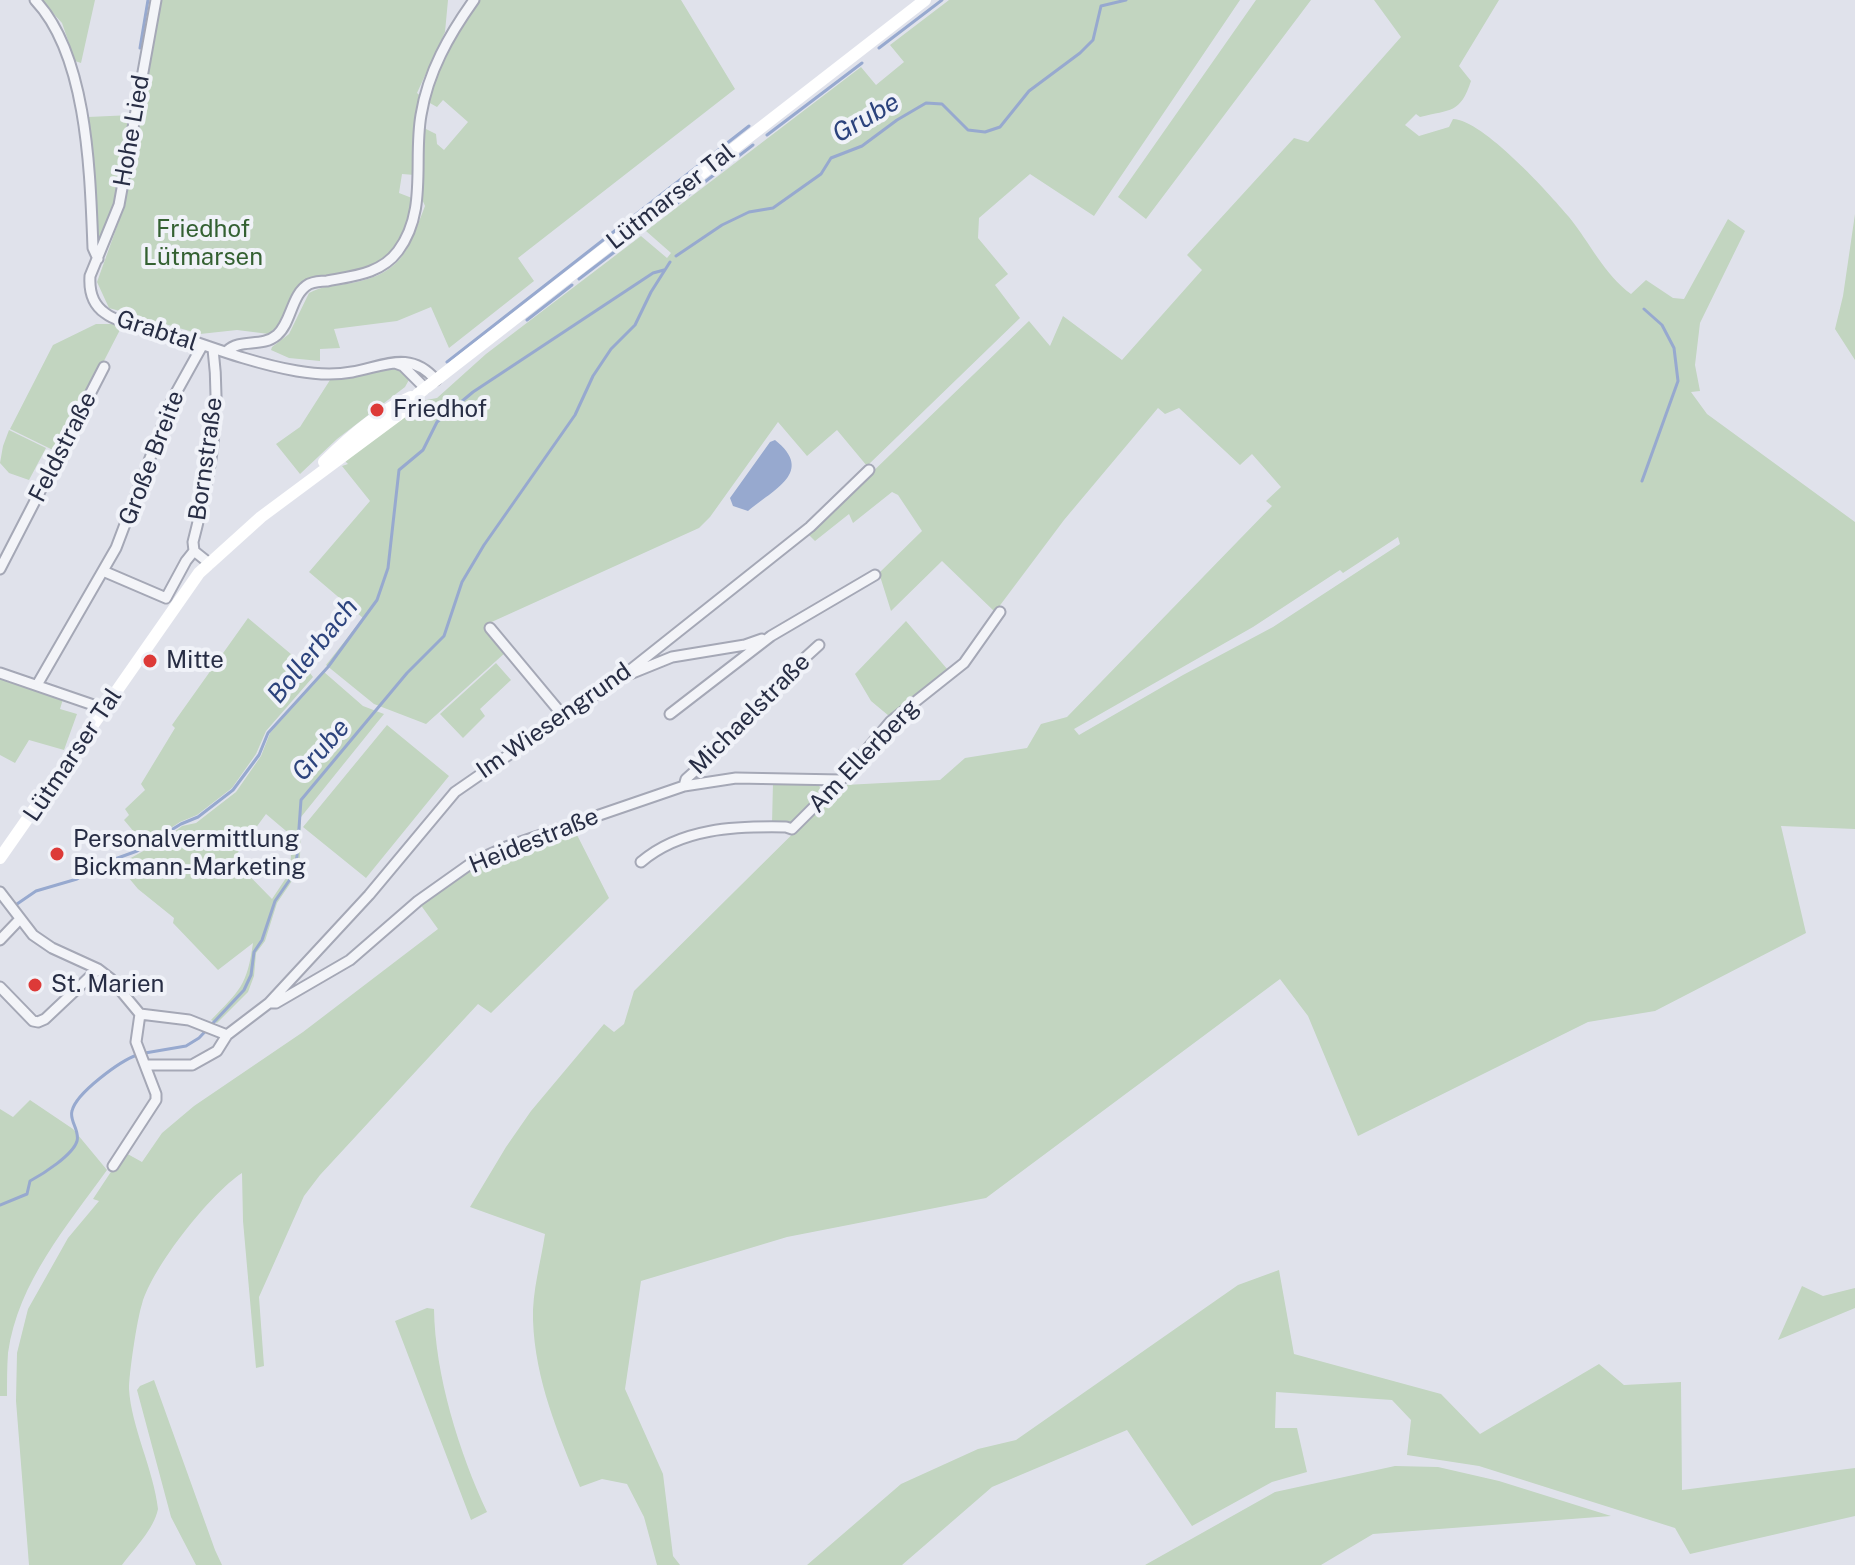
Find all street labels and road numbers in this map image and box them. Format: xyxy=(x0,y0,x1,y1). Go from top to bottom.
street label: Hohe Lied xyxy=(108,73,156,189)
street label: Lütmarser Tal xyxy=(601,138,741,256)
street label: Grabtal xyxy=(113,304,201,358)
street label: Feldstraße xyxy=(23,387,103,507)
street label: Große Breite xyxy=(113,387,191,529)
street label: Bornstraße xyxy=(183,396,229,522)
street label: Michaelstraße xyxy=(684,648,816,780)
street label: Im Wiesengrund xyxy=(471,657,637,785)
street label: Lütmarser Tal xyxy=(18,683,128,827)
street label: Am Ellerberg xyxy=(803,693,925,819)
street label: Heidestraße xyxy=(465,802,603,880)

